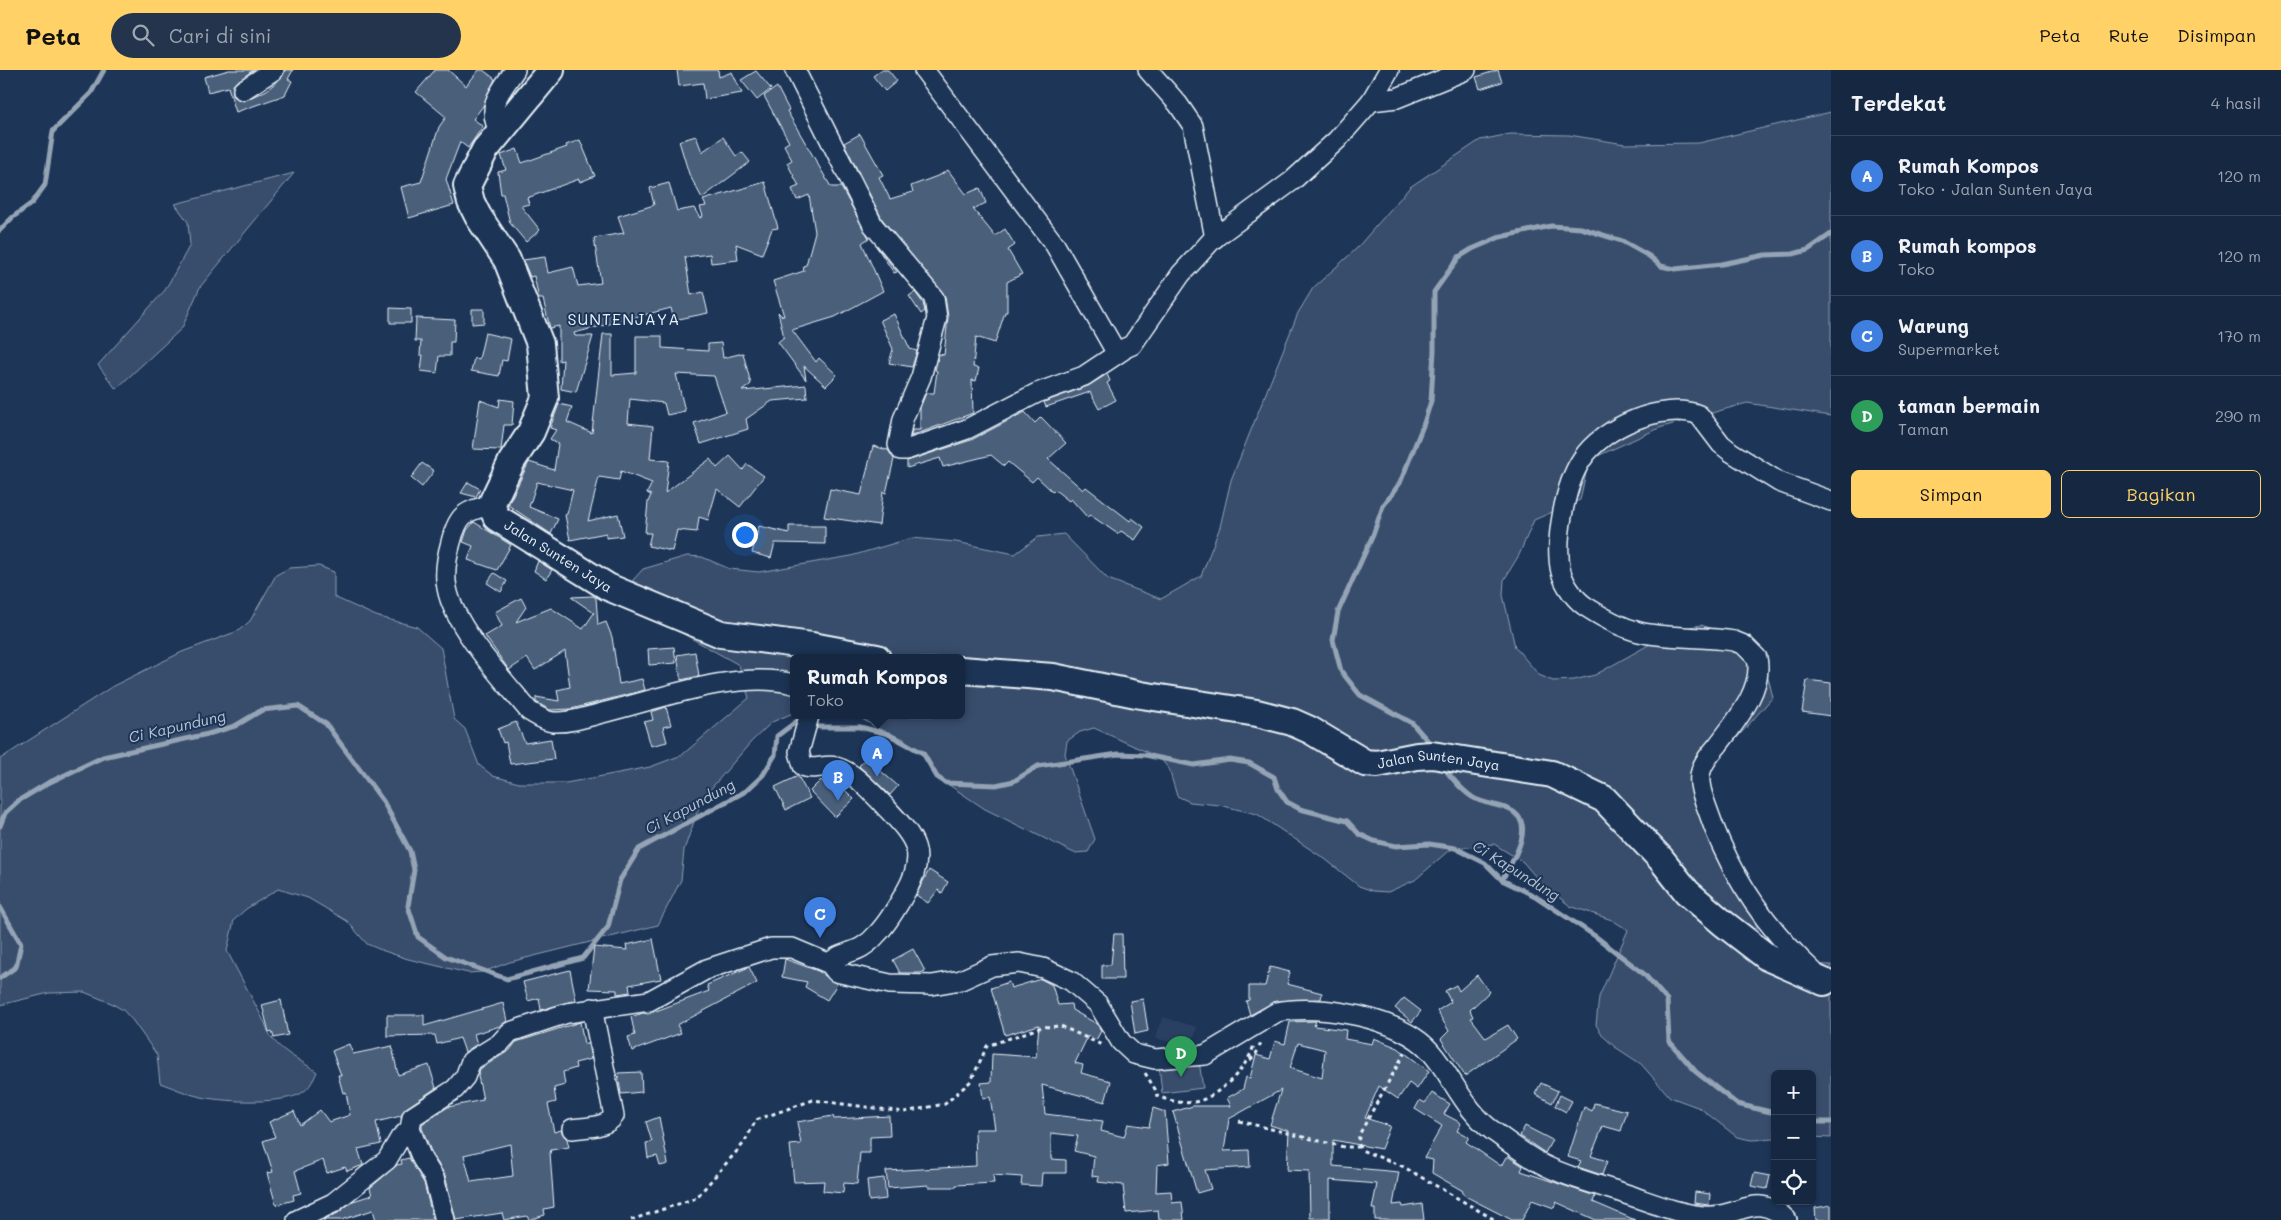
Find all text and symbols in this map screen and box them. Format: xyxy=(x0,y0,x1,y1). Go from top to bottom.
search box xyxy=(111,13,461,58)
text: Peta xyxy=(25,20,81,51)
icon: search xyxy=(129,21,157,49)
text: Cari di sini xyxy=(169,23,271,48)
text: Peta xyxy=(2039,23,2081,47)
text: Rute xyxy=(2109,23,2149,47)
text: Disimpan xyxy=(2177,23,2256,47)
text: Terdekat xyxy=(1851,89,1946,116)
text: 4 hasil xyxy=(2211,92,2261,113)
text: Rumah Kompos xyxy=(1898,153,2039,178)
text: A xyxy=(1861,165,1873,186)
text: 120 m xyxy=(2217,165,2261,186)
text: Toko · Jalan Sunten Jaya xyxy=(1898,178,2093,199)
text: Rumah kompos xyxy=(1898,233,2037,258)
text: B xyxy=(1862,245,1872,266)
text: 120 m xyxy=(2217,245,2261,266)
text: Toko xyxy=(1898,258,1934,279)
district label: SUNTENJAYA xyxy=(568,308,680,329)
text: Warung xyxy=(1898,313,1969,338)
text: C xyxy=(1861,325,1873,346)
text: 170 m xyxy=(2217,325,2261,346)
text: Supermarket xyxy=(1898,338,2000,359)
text: taman bermain xyxy=(1898,393,2040,418)
text: D xyxy=(1861,405,1873,426)
text: 290 m xyxy=(2215,405,2261,426)
text: Taman xyxy=(1898,418,1948,439)
button: Simpan xyxy=(1851,470,2051,518)
button: Bagikan xyxy=(2061,470,2261,518)
street label: Jalan Sunten Jaya xyxy=(501,515,616,596)
your location xyxy=(732,522,758,548)
popup xyxy=(790,654,965,719)
text: Rumah Kompos xyxy=(807,664,948,689)
text: Toko xyxy=(807,689,843,710)
water label: Ci Kapundung xyxy=(126,705,228,747)
pin: A xyxy=(861,736,893,777)
street label: Jalan Sunten Jaya xyxy=(1376,745,1501,775)
pin: B xyxy=(822,760,854,801)
water label: Ci Kapundung xyxy=(641,774,738,838)
water label: Ci Kapundung xyxy=(1469,835,1564,905)
pin: C xyxy=(804,897,836,938)
pin: D xyxy=(1165,1036,1197,1077)
map controls xyxy=(1771,1070,1816,1205)
button: + xyxy=(1771,1070,1816,1115)
button: − xyxy=(1771,1115,1816,1160)
button: locate xyxy=(1771,1160,1816,1205)

